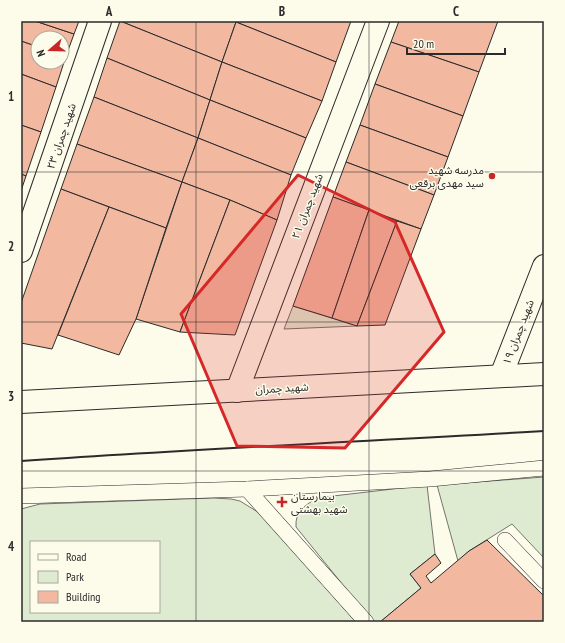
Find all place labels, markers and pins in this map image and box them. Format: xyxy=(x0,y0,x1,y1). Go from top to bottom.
place label: مدرسه شهید سید مهدی برقعی xyxy=(409,163,484,190)
marker: مدرسه شهید سید مهدی برقعی xyxy=(487,171,497,181)
place label: بیمارستان شهید بهشتی xyxy=(291,489,348,516)
marker: بیمارستان شهید بهشتی xyxy=(276,496,288,508)

